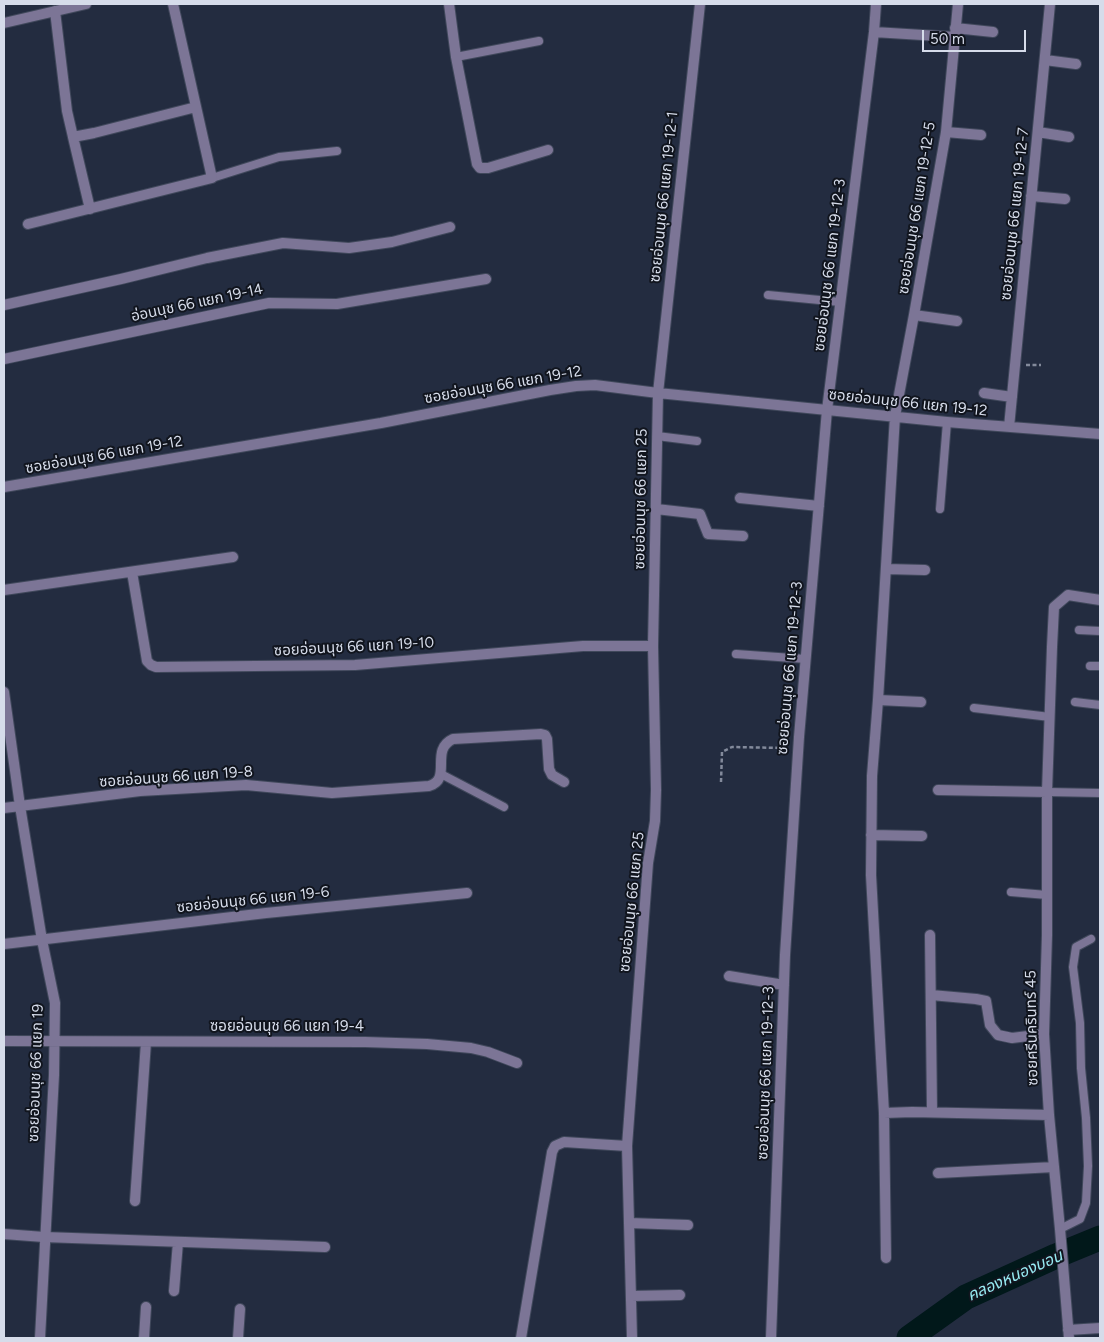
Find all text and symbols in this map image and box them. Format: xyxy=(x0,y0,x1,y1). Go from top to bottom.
scale bar xyxy=(924,20,1028,52)
text: 50 m xyxy=(930,30,965,48)
street label: ซอยอ่อนนุช 66 แยก 19-12-1 xyxy=(646,111,682,283)
street label: ซอยอ่อนนุช 66 แยก 19-12-5 xyxy=(894,121,940,295)
street label: ซอยอ่อนนุช 66 แยก 19-12-7 xyxy=(997,127,1033,301)
street label: ซอยอ่อนนุช 66 แยก 19-12-3 xyxy=(810,178,850,352)
street label: อ่อนนุช 66 แยก 19-14 xyxy=(129,280,265,326)
street label: ซอยอ่อนนุช 66 แยก 19-12 xyxy=(423,362,583,408)
street label: ซอยอ่อนนุช 66 แยก 19-12 xyxy=(828,386,988,420)
street label: ซอยอ่อนนุช 66 แยก 25 xyxy=(631,428,651,570)
street label: ซอยอ่อนนุช 66 แยก 19-12 xyxy=(24,432,184,478)
street label: ซอยอ่อนนุช 66 แยก 19-12-3 xyxy=(773,581,807,755)
street label: ซอยอ่อนนุช 66 แยก 19-10 xyxy=(273,634,435,660)
street label: ซอยอ่อนนุช 66 แยก 19-8 xyxy=(99,763,253,791)
street label: ซอยอ่อนนุช 66 แยก 25 xyxy=(616,831,648,973)
street label: ซอยอ่อนนุช 66 แยก 19-6 xyxy=(176,883,330,917)
street label: ซอยศรีนครินทร์ 45 xyxy=(1022,970,1042,1086)
street label: ซอยอ่อนนุช 66 แยก 19-12-3 xyxy=(754,986,778,1160)
street label: ซอยอ่อนนุช 66 แยก 19 xyxy=(25,1003,47,1143)
street label: ซอยอ่อนนุช 66 แยก 19-4 xyxy=(210,1018,364,1036)
water label: คลองหนองบอน xyxy=(964,1246,1066,1306)

